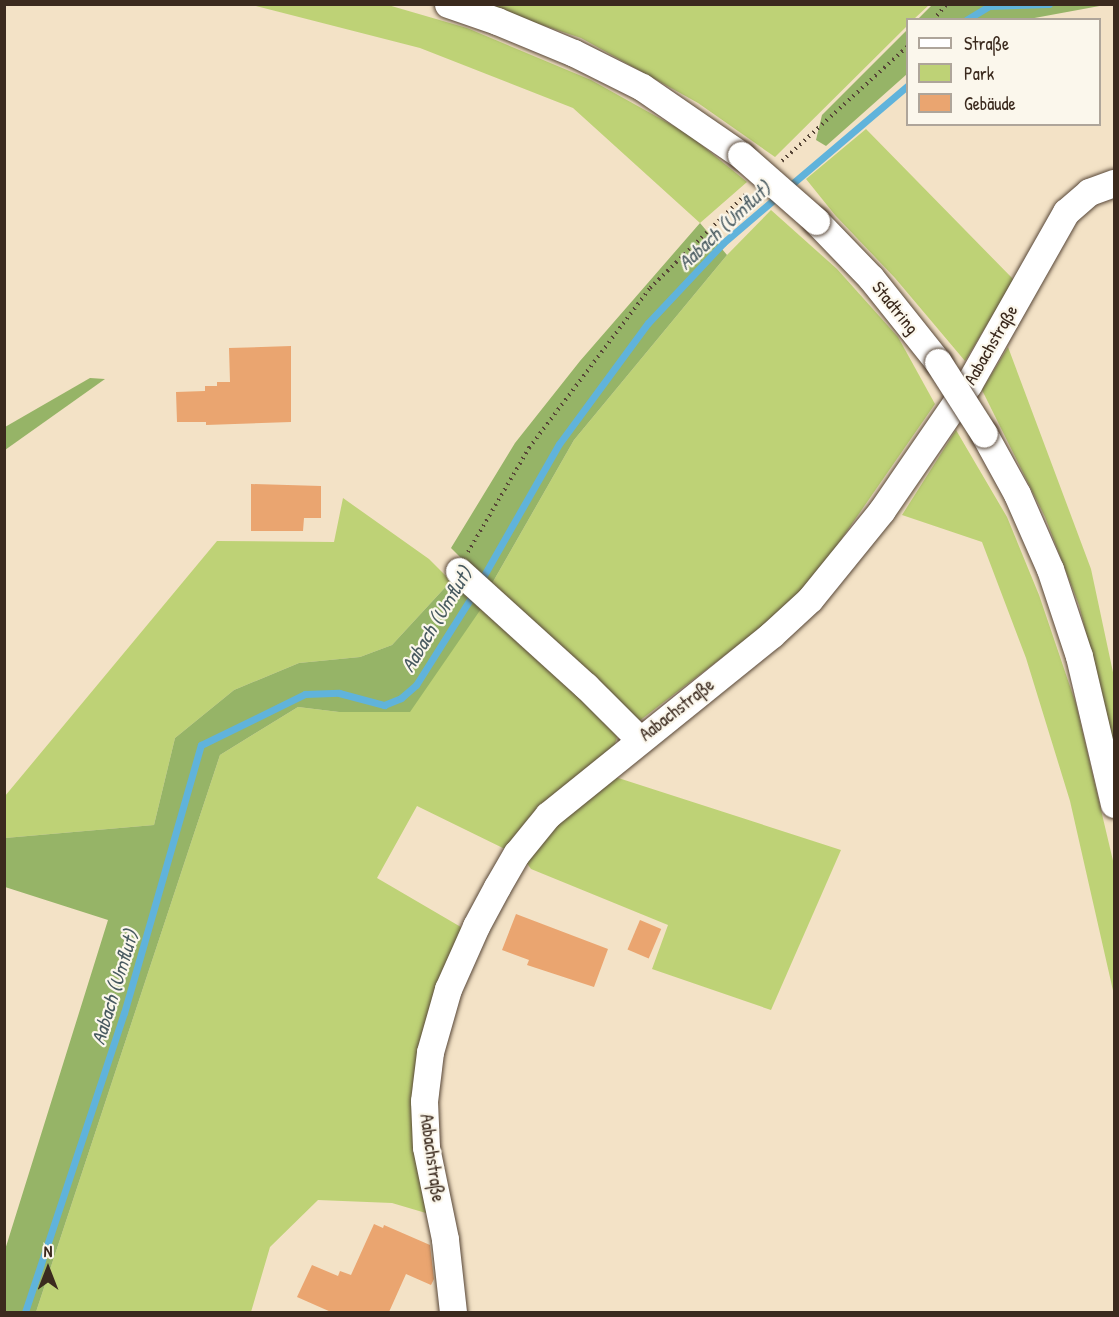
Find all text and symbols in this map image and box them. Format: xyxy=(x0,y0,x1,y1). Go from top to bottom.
legend xyxy=(906,18,1101,126)
text: Straße xyxy=(964,31,1009,56)
text: Park xyxy=(964,61,994,86)
text: Gebäude xyxy=(964,91,1016,116)
water label: Aabach (Umflut) xyxy=(673,176,775,274)
street label: Stadtring xyxy=(867,277,923,339)
street label: Aabachstraße xyxy=(959,301,1023,389)
water label: Aabach (Umflut) xyxy=(395,562,477,676)
street label: Aabachstraße xyxy=(635,674,719,746)
water label: Aabach (Umflut) xyxy=(85,927,143,1047)
street label: Aabachstraße xyxy=(415,1113,449,1203)
north arrow xyxy=(18,1239,78,1299)
text: N xyxy=(44,1240,52,1262)

